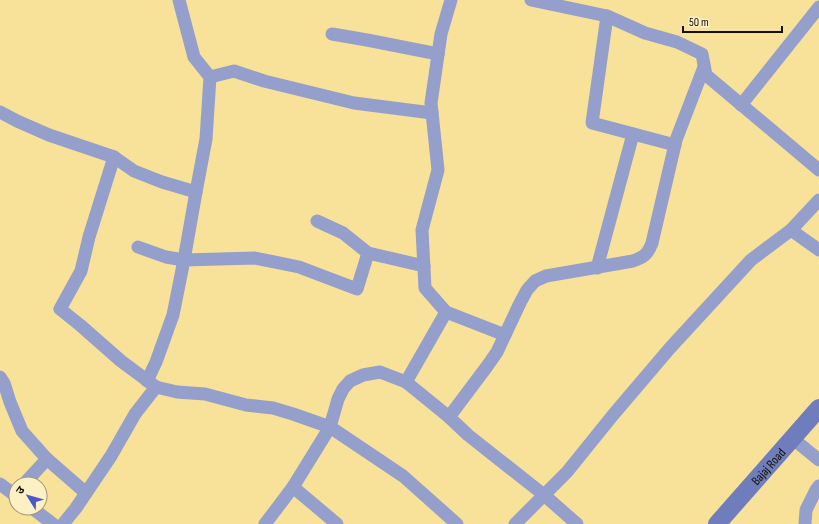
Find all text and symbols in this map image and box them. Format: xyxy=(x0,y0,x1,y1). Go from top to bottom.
scale bar xyxy=(683,8,782,34)
text: 50 m xyxy=(689,15,709,30)
street label: Bajaj Road xyxy=(748,445,789,489)
north arrow xyxy=(8,476,48,516)
text: उ xyxy=(13,483,28,497)

